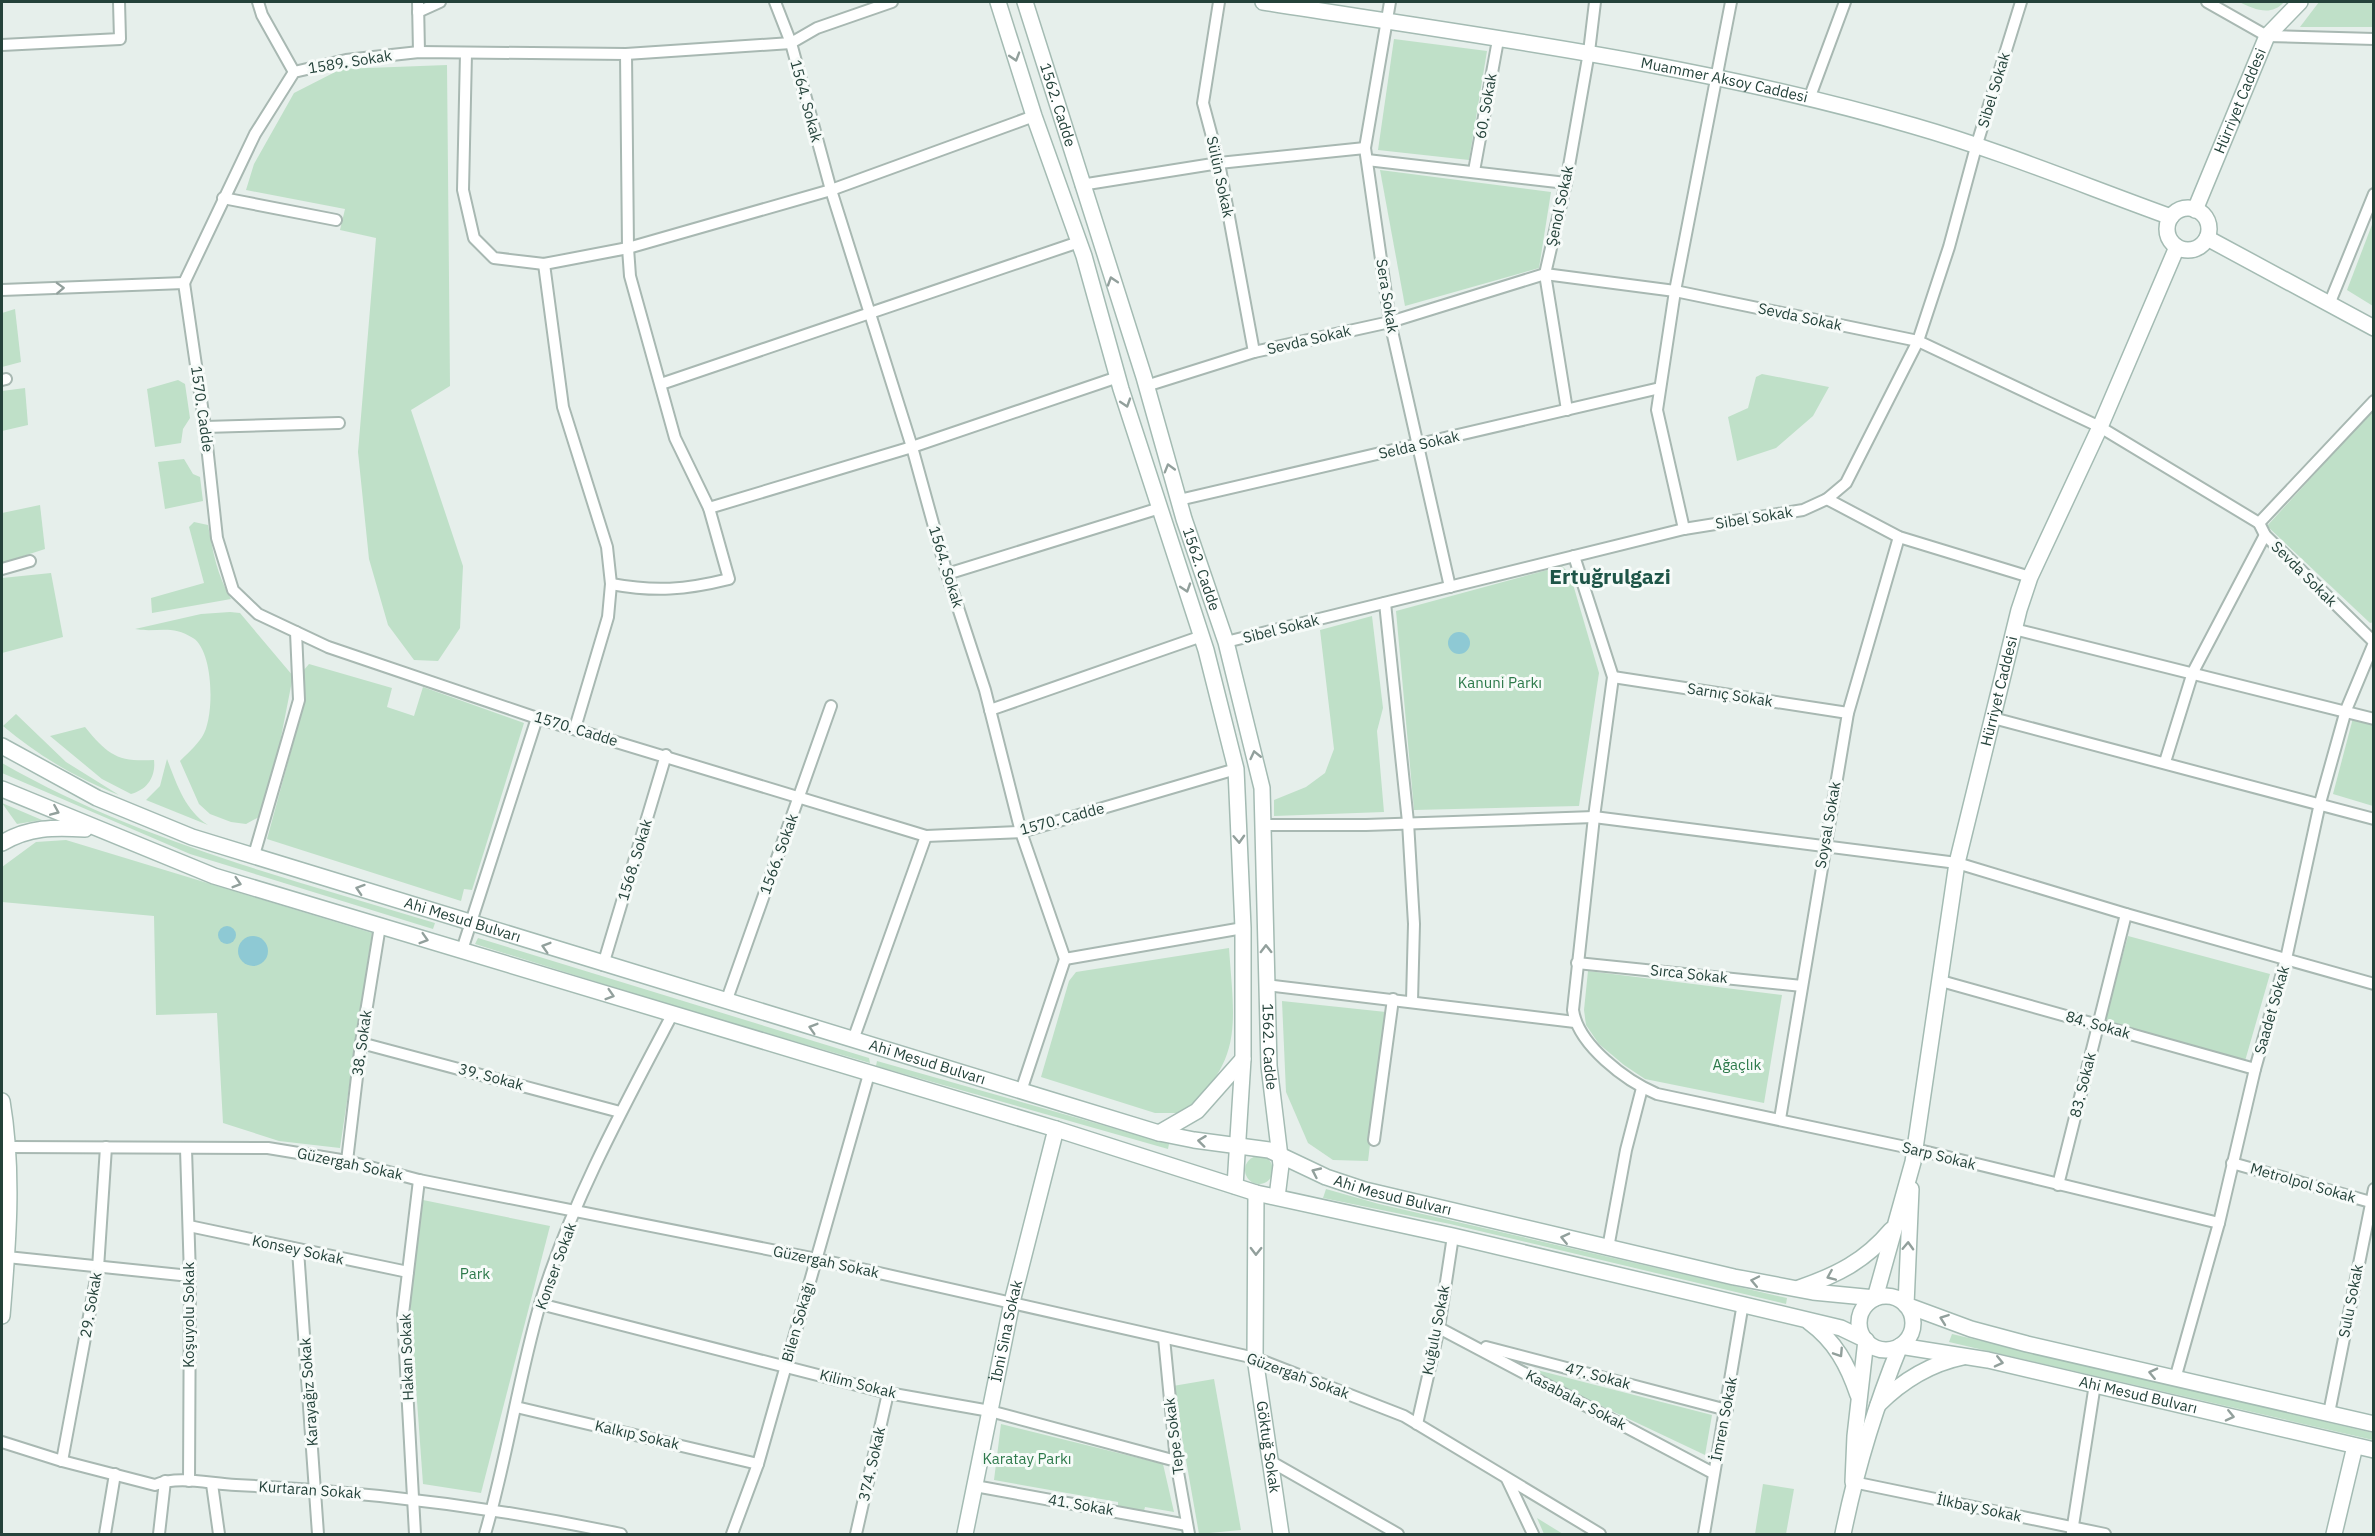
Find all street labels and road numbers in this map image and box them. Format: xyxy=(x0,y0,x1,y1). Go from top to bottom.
street label: Hürriyet Caddesi xyxy=(2209,45,2270,156)
street label: 1589. Sokak xyxy=(307,46,393,77)
street label: Sibel Sokak xyxy=(1973,50,2014,130)
street label: Muammer Aksoy Caddesi xyxy=(1639,53,1810,107)
street label: 1564. Sokak xyxy=(786,58,827,144)
street label: 1562. Cadde xyxy=(1036,61,1080,149)
street label: 60. Sokak xyxy=(1470,71,1501,140)
street label: Sülün Sokak xyxy=(1203,134,1238,219)
street label: Şenol Sokak xyxy=(1542,164,1577,248)
street label: Sera Sokak xyxy=(1372,257,1403,334)
street label: Sevda Sokak xyxy=(1756,298,1844,335)
street label: Sevda Sokak xyxy=(1265,321,1353,358)
street label: 1570. Cadde xyxy=(187,365,218,453)
street label: Selda Sokak xyxy=(1377,426,1461,463)
street label: Sibel Sokak xyxy=(1714,502,1794,533)
street label: 1564. Sokak xyxy=(925,524,968,610)
street label: 1562. Cadde xyxy=(1179,525,1225,613)
street label: Sevda Sokak xyxy=(2268,537,2341,611)
street label: Sibel Sokak xyxy=(1241,610,1321,647)
street label: Hürriyet Caddesi xyxy=(1976,634,2021,748)
street label: Sarnıç Sokak xyxy=(1686,678,1774,711)
street label: 1570. Cadde xyxy=(532,707,620,750)
street label: Soysal Sokak xyxy=(1810,780,1845,870)
street label: 1570. Cadde xyxy=(1018,798,1106,839)
street label: 1566. Sokak xyxy=(755,811,802,897)
street label: 1568. Sokak xyxy=(613,817,656,903)
street label: Ahi Mesud Bulvarı xyxy=(402,893,523,946)
street label: Sırca Sokak xyxy=(1649,960,1729,987)
street label: Saadet Sokak xyxy=(2250,963,2293,1056)
street label: 1562. Cadde xyxy=(1258,1003,1282,1091)
street label: 84. Sokak xyxy=(2064,1006,2133,1043)
street label: 38. Sokak xyxy=(347,1009,376,1077)
street label: Ahi Mesud Bulvarı xyxy=(867,1035,988,1088)
street label: 83. Sokak xyxy=(2065,1050,2100,1119)
street label: 39. Sokak xyxy=(457,1059,526,1094)
street label: Sarp Sokak xyxy=(1900,1137,1978,1174)
street label: Güzergah Sokak xyxy=(295,1143,405,1184)
street label: Metrolpol Sokak xyxy=(2248,1158,2358,1207)
street label: Ahi Mesud Bulvarı xyxy=(1332,1170,1454,1219)
street label: Konser Sokak xyxy=(531,1220,580,1312)
street label: Konsey Sokak xyxy=(250,1231,346,1269)
street label: Güzergah Sokak xyxy=(771,1241,881,1282)
street label: Koşuyolu Sokak xyxy=(179,1262,198,1368)
street label: Sulu Sokak xyxy=(2334,1263,2367,1339)
street label: 29. Sokak xyxy=(75,1270,106,1339)
street label: İbni Sina Sokak xyxy=(986,1278,1026,1384)
street label: Bilen Sokağı xyxy=(777,1280,818,1364)
street label: Kuğulu Sokak xyxy=(1417,1283,1454,1377)
street label: Hakan Sokak xyxy=(395,1313,418,1401)
street label: Karayağız Sokak xyxy=(295,1337,322,1447)
street label: Güzergah Sokak xyxy=(1244,1348,1352,1403)
street label: 47. Sokak xyxy=(1564,1358,1633,1393)
street label: Kilim Sokak xyxy=(818,1365,899,1402)
street label: Kasabalar Sokak xyxy=(1523,1365,1630,1434)
street label: Ahi Mesud Bulvarı xyxy=(2077,1372,2199,1417)
street label: İmren Sokak xyxy=(1706,1375,1741,1463)
street label: Tepe Sokak xyxy=(1159,1397,1188,1476)
street label: Göktuğ Sokak xyxy=(1252,1400,1285,1494)
street label: Kalkıp Sokak xyxy=(593,1416,681,1453)
street label: 374. Sokak xyxy=(854,1425,889,1503)
street label: Kurtaran Sokak xyxy=(258,1476,362,1503)
street label: 41. Sokak xyxy=(1047,1489,1116,1520)
street label: İlkbay Sokak xyxy=(1935,1489,2023,1526)

